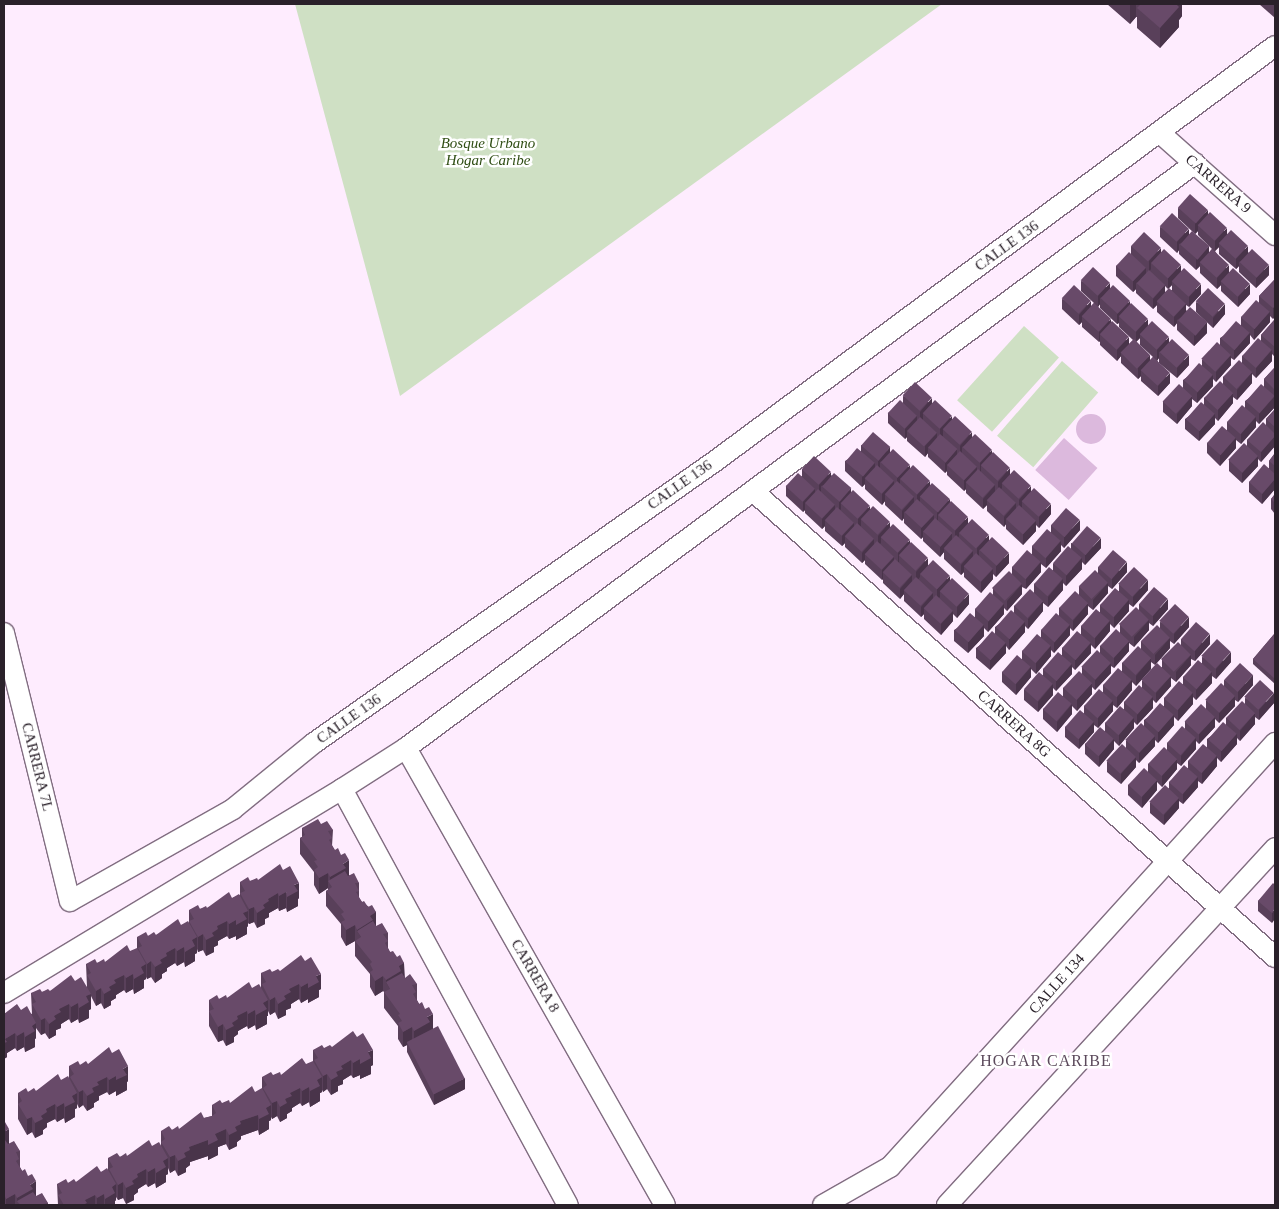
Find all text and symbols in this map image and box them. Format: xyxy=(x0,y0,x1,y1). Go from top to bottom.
park label: Bosque Urbano Hogar Caribe xyxy=(441,134,535,169)
street label: CARRERA 9 xyxy=(1181,150,1255,218)
street label: CALLE 136 xyxy=(972,217,1042,275)
street label: CALLE 136 xyxy=(644,456,716,514)
street label: CARRERA 8G xyxy=(973,686,1055,762)
street label: CALLE 136 xyxy=(313,690,385,748)
street label: CARRERA 7L xyxy=(17,721,57,813)
street label: CARRERA 8 xyxy=(507,936,563,1016)
street label: CALLE 134 xyxy=(1025,950,1089,1018)
district label: HOGAR CARIBE xyxy=(979,1051,1113,1071)

